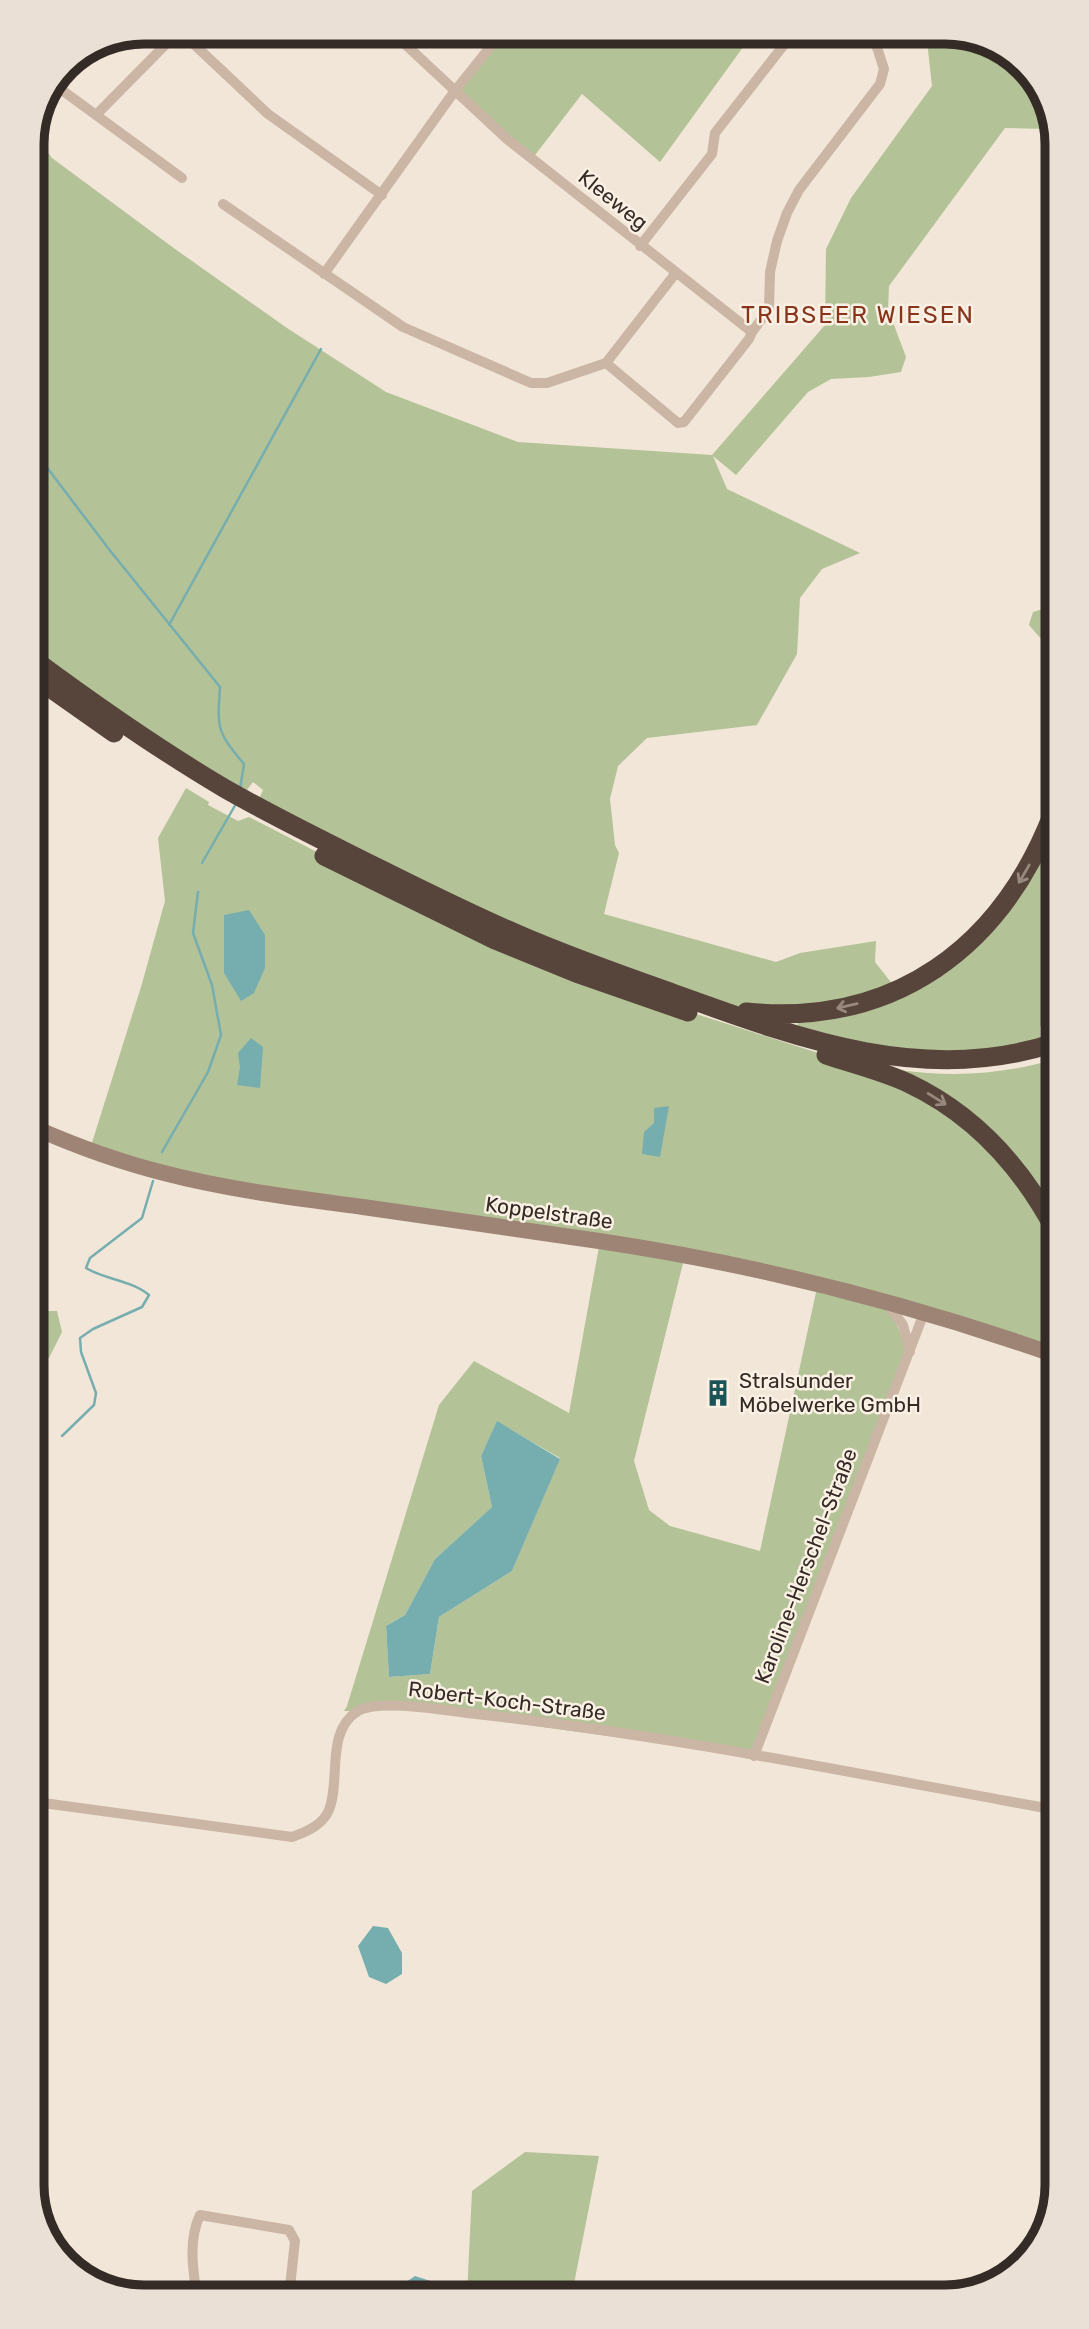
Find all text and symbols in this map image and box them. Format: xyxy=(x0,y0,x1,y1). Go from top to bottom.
street label: Kleeweg xyxy=(574,164,653,235)
district label: TRIBSEER WIESEN xyxy=(741,301,975,329)
one-way arrow xyxy=(1017,864,1031,884)
one-way arrow xyxy=(836,1000,859,1014)
one-way arrow xyxy=(926,1092,946,1106)
street label: Koppelstraße xyxy=(484,1191,614,1234)
place label: Stralsunder Möbelwerke GmbH xyxy=(739,1368,921,1417)
building icon: Stralsunder Möbelwerke GmbH xyxy=(703,1378,733,1408)
street label: Karoline-Herschel-Straße xyxy=(749,1445,862,1687)
street label: Robert-Koch-Straße xyxy=(407,1676,607,1725)

